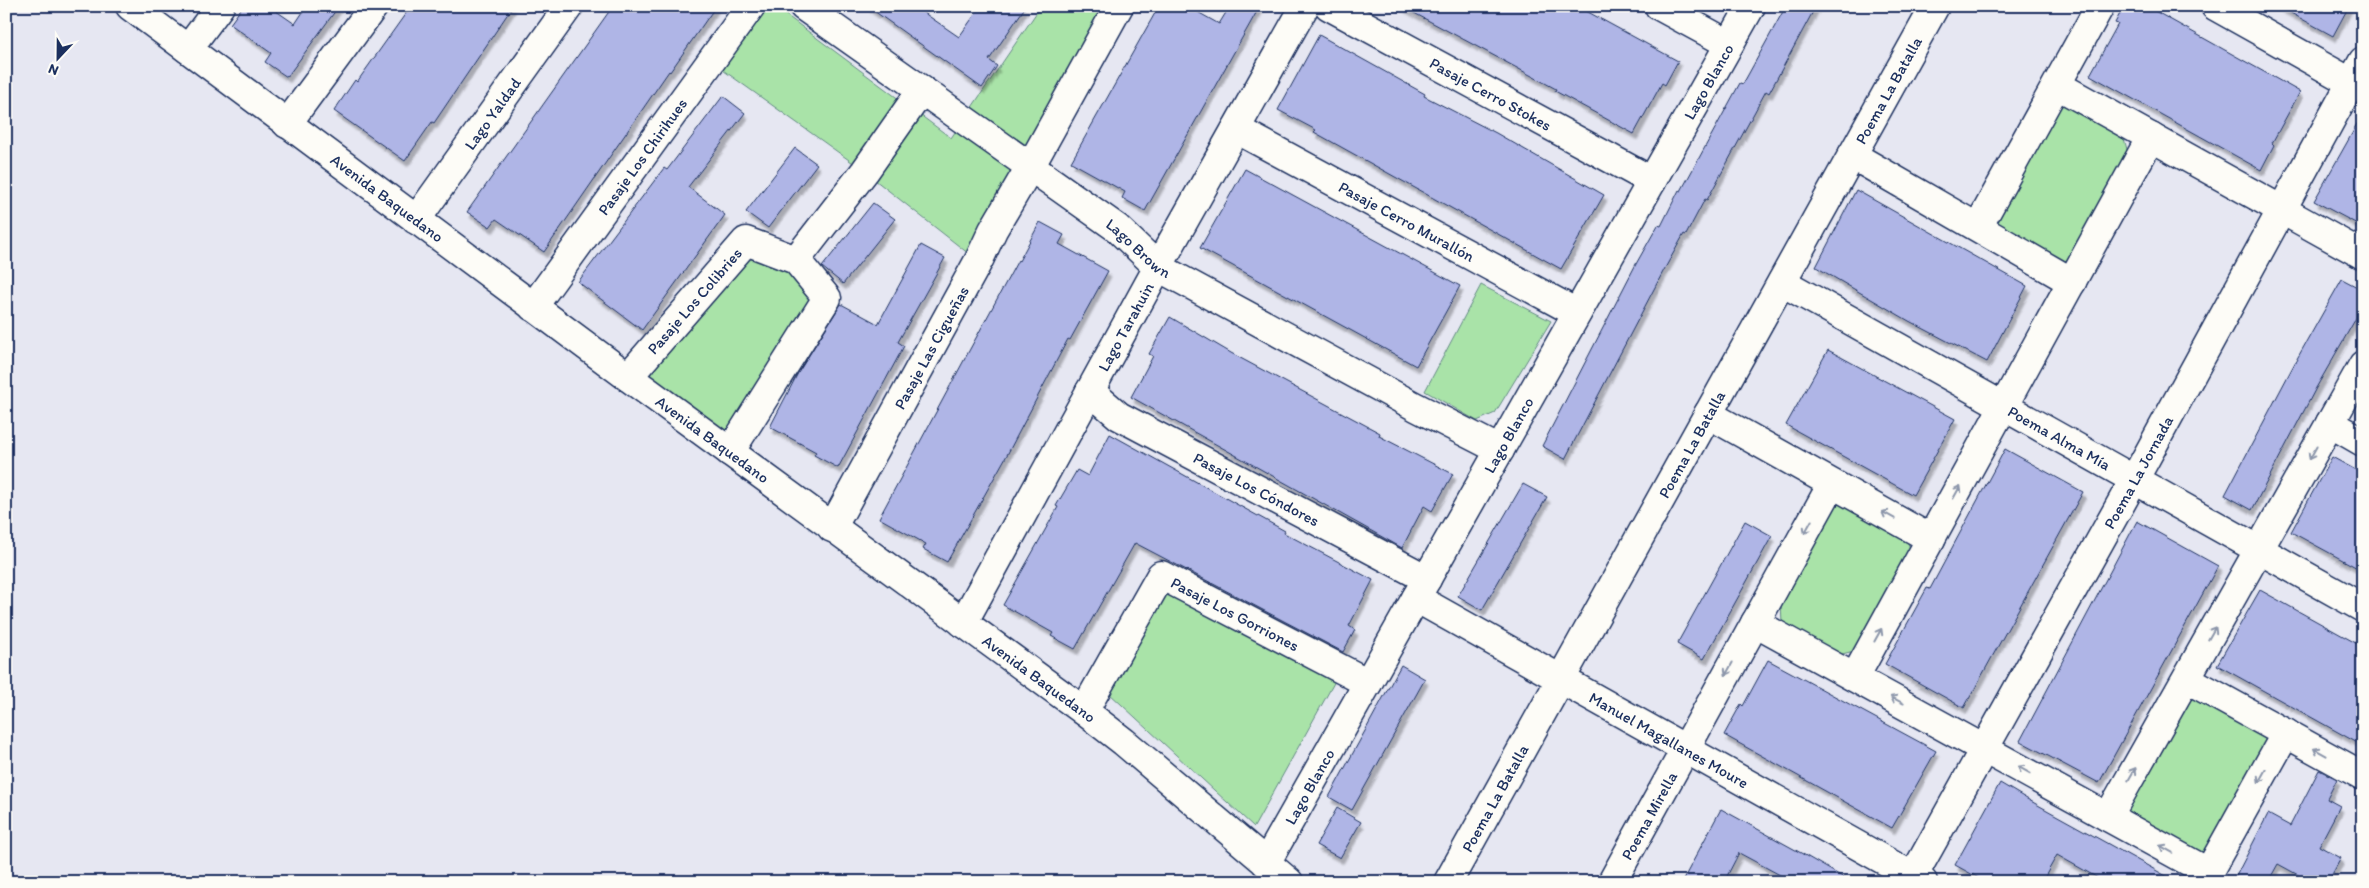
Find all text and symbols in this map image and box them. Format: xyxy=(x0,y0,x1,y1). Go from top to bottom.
north arrow xyxy=(32,32,82,82)
street label: Poema La Batalla xyxy=(1851,33,1926,147)
street label: Lago Blanco xyxy=(1679,40,1737,123)
street label: Pasaje Cerro Stokes xyxy=(1427,53,1555,134)
text: N xyxy=(46,60,61,79)
street label: Lago Yaldad xyxy=(460,74,525,153)
street label: Pasaje Los Chirihues xyxy=(593,94,691,218)
street label: Avenida Baquedano xyxy=(327,150,448,246)
street label: Pasaje Cerro Murallón xyxy=(1335,177,1478,266)
street label: Lago Brown xyxy=(1103,214,1174,282)
street label: Pasaje Los Colibries xyxy=(643,244,746,358)
street label: Lago Tarahuin xyxy=(1093,279,1157,374)
street label: Pasaje Las Cigueñas xyxy=(890,282,973,412)
street label: Poema La Batalla xyxy=(1654,386,1729,501)
street label: Avenida Baquedano xyxy=(652,391,773,487)
street label: Lago Blanco xyxy=(1479,394,1537,476)
street label: Poema Alma Mía xyxy=(2005,401,2114,474)
street label: Poema La Jornada xyxy=(2099,412,2177,532)
one-way arrow xyxy=(2308,446,2318,460)
street label: Pasaje Los Cóndores xyxy=(1190,448,1323,530)
one-way arrow xyxy=(1952,485,1962,500)
one-way arrow xyxy=(1882,510,1896,520)
one-way arrow xyxy=(1803,519,1813,534)
street label: Pasaje Los Gorriones xyxy=(1168,572,1303,655)
one-way arrow xyxy=(2208,626,2218,641)
one-way arrow xyxy=(1873,627,1883,642)
street label: Avenida Baquedano xyxy=(979,631,1100,726)
one-way arrow xyxy=(1724,661,1734,676)
street label: Manuel Magallanes Moure xyxy=(1586,688,1752,792)
one-way arrow xyxy=(1889,695,1904,705)
street label: Poema La Batalla xyxy=(1457,740,1532,855)
street label: Lago Blanco xyxy=(1280,745,1338,828)
one-way arrow xyxy=(2313,747,2328,756)
one-way arrow xyxy=(2017,764,2031,774)
street label: Poema Mirella xyxy=(1617,767,1681,863)
one-way arrow xyxy=(2128,768,2138,782)
one-way arrow xyxy=(2257,768,2267,783)
one-way arrow xyxy=(2159,843,2173,853)

